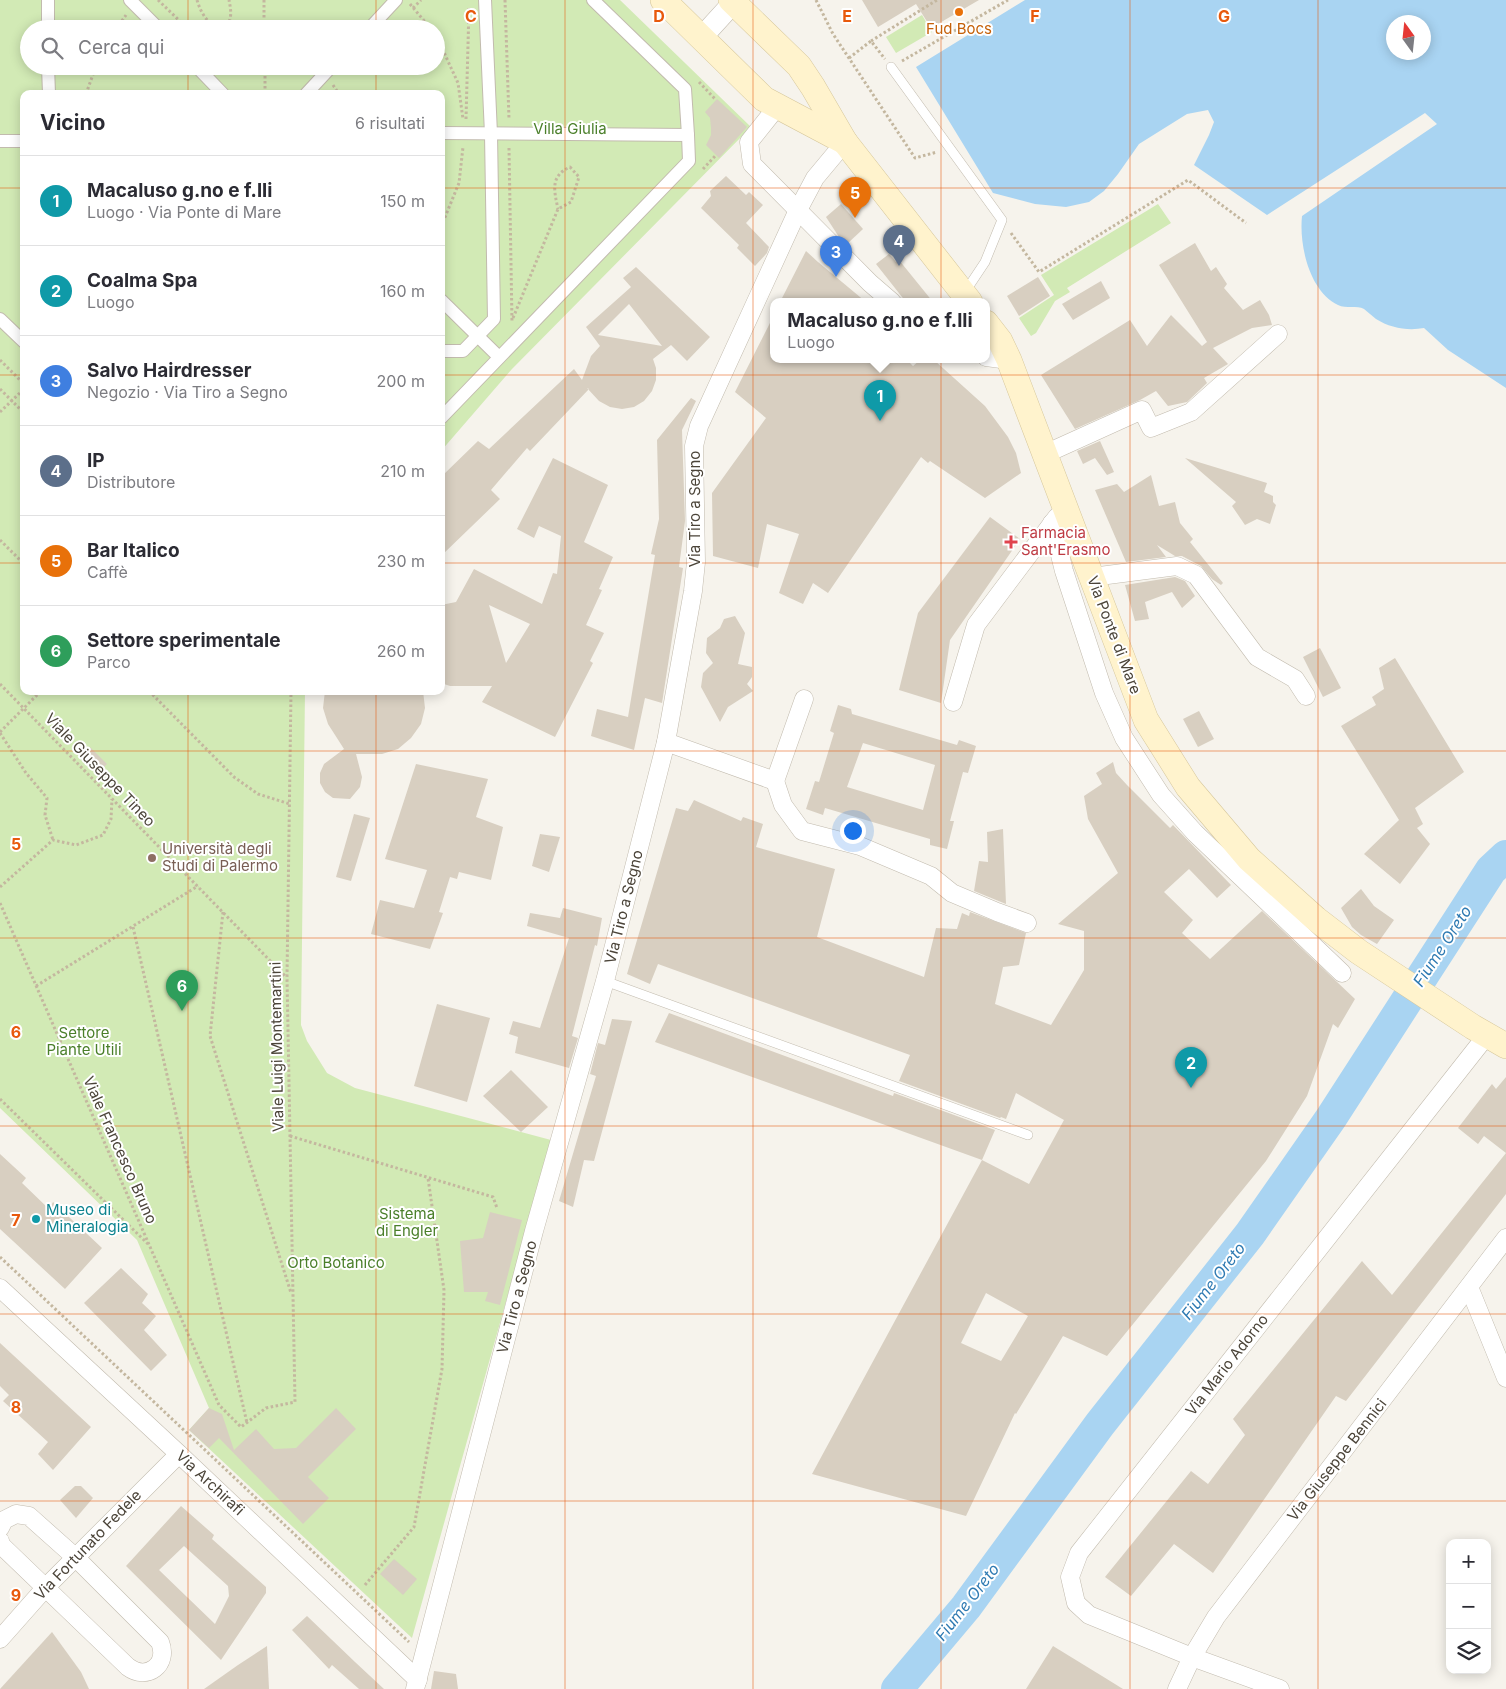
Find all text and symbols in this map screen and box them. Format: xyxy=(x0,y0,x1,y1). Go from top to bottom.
text: C xyxy=(465,6,477,26)
text: D xyxy=(653,6,665,26)
text: E xyxy=(842,6,852,26)
marker: Fud Bocs xyxy=(953,6,965,18)
text: F xyxy=(1030,6,1040,26)
text: G xyxy=(1218,6,1230,26)
north arrow xyxy=(1386,15,1431,60)
place label: Fud Bocs xyxy=(926,19,992,38)
search box xyxy=(20,20,445,75)
icon: search xyxy=(38,34,66,62)
text: Cerca qui xyxy=(78,36,164,59)
text: Vicino xyxy=(40,110,105,135)
text: 6 risultati xyxy=(355,113,425,133)
park label: Villa Giulia xyxy=(533,119,607,138)
pin: 5 xyxy=(839,177,871,218)
text: Macaluso g.no e f.lli xyxy=(87,179,272,202)
text: 1 xyxy=(53,191,59,211)
text: 150 m xyxy=(380,191,425,211)
text: Luogo · Via Ponte di Mare xyxy=(87,202,281,222)
pin: 4 xyxy=(883,225,915,266)
pin: 3 xyxy=(820,236,852,277)
text: Coalma Spa xyxy=(87,269,198,292)
text: 2 xyxy=(51,281,61,301)
text: 160 m xyxy=(380,281,425,301)
text: Luogo xyxy=(87,292,135,312)
popup xyxy=(770,298,990,363)
text: Macaluso g.no e f.lli xyxy=(787,309,973,332)
text: Luogo xyxy=(787,332,835,352)
text: Salvo Hairdresser xyxy=(87,359,252,382)
text: 3 xyxy=(51,371,61,391)
text: 200 m xyxy=(377,371,425,391)
pin: 1 xyxy=(864,380,896,421)
text: Negozio · Via Tiro a Segno xyxy=(87,382,288,402)
text: IP xyxy=(87,449,105,472)
street label: Via Tiro a Segno xyxy=(685,451,704,567)
text: 4 xyxy=(51,461,61,481)
text: 210 m xyxy=(380,461,425,481)
text: Distributore xyxy=(87,472,175,492)
place label: Farmacia Sant'Erasmo xyxy=(1021,523,1110,559)
marker: Farmacia Sant'Erasmo xyxy=(1005,536,1017,548)
text: Bar Italico xyxy=(87,539,180,562)
text: 5 xyxy=(51,551,61,571)
text: 230 m xyxy=(377,551,425,571)
text: Caffè xyxy=(87,562,128,582)
street label: Via Ponte di Mare xyxy=(1083,573,1146,697)
text: Settore sperimentale xyxy=(87,629,281,652)
text: 6 xyxy=(51,641,61,661)
text: 260 m xyxy=(377,641,425,661)
text: Parco xyxy=(87,652,131,672)
street label: Viale Giuseppe Tineo xyxy=(41,709,160,830)
your location xyxy=(840,818,866,844)
text: 5 xyxy=(11,834,21,854)
place label: Università degli Studi di Palermo xyxy=(162,839,278,875)
street label: Via Tiro a Segno xyxy=(600,848,647,966)
marker: Università degli Studi di Palermo xyxy=(146,852,158,864)
water label: Fiume Oreto xyxy=(1408,902,1476,990)
street label: Viale Luigi Montemartini xyxy=(266,962,287,1132)
pin: 6 xyxy=(166,970,198,1011)
text: 6 xyxy=(11,1022,21,1042)
park label: Settore Piante Utili xyxy=(46,1023,122,1059)
pin: 2 xyxy=(1175,1047,1207,1088)
street label: Viale Francesco Bruno xyxy=(79,1073,162,1227)
place label: Museo di Mineralogia xyxy=(46,1200,129,1236)
park label: Sistema di Engler xyxy=(376,1204,438,1240)
text: 7 xyxy=(11,1210,21,1230)
marker: Museo di Mineralogia xyxy=(30,1213,42,1225)
street label: Via Tiro a Segno xyxy=(492,1238,541,1356)
water label: Fiume Oreto xyxy=(1177,1238,1249,1324)
park label: Orto Botanico xyxy=(287,1253,385,1272)
street label: Via Mario Adorno xyxy=(1181,1310,1272,1419)
street label: Via Giuseppe Bennici xyxy=(1283,1395,1390,1525)
text: 8 xyxy=(11,1397,21,1417)
street label: Via Archirafi xyxy=(172,1446,249,1519)
street label: Via Fortunato Fedele xyxy=(30,1485,145,1604)
map controls xyxy=(1446,1539,1491,1674)
button: + xyxy=(1446,1539,1491,1584)
water label: Fiume Oreto xyxy=(931,1559,1003,1645)
button: − xyxy=(1446,1584,1491,1629)
text: 9 xyxy=(11,1585,21,1605)
button: layers xyxy=(1446,1629,1491,1674)

